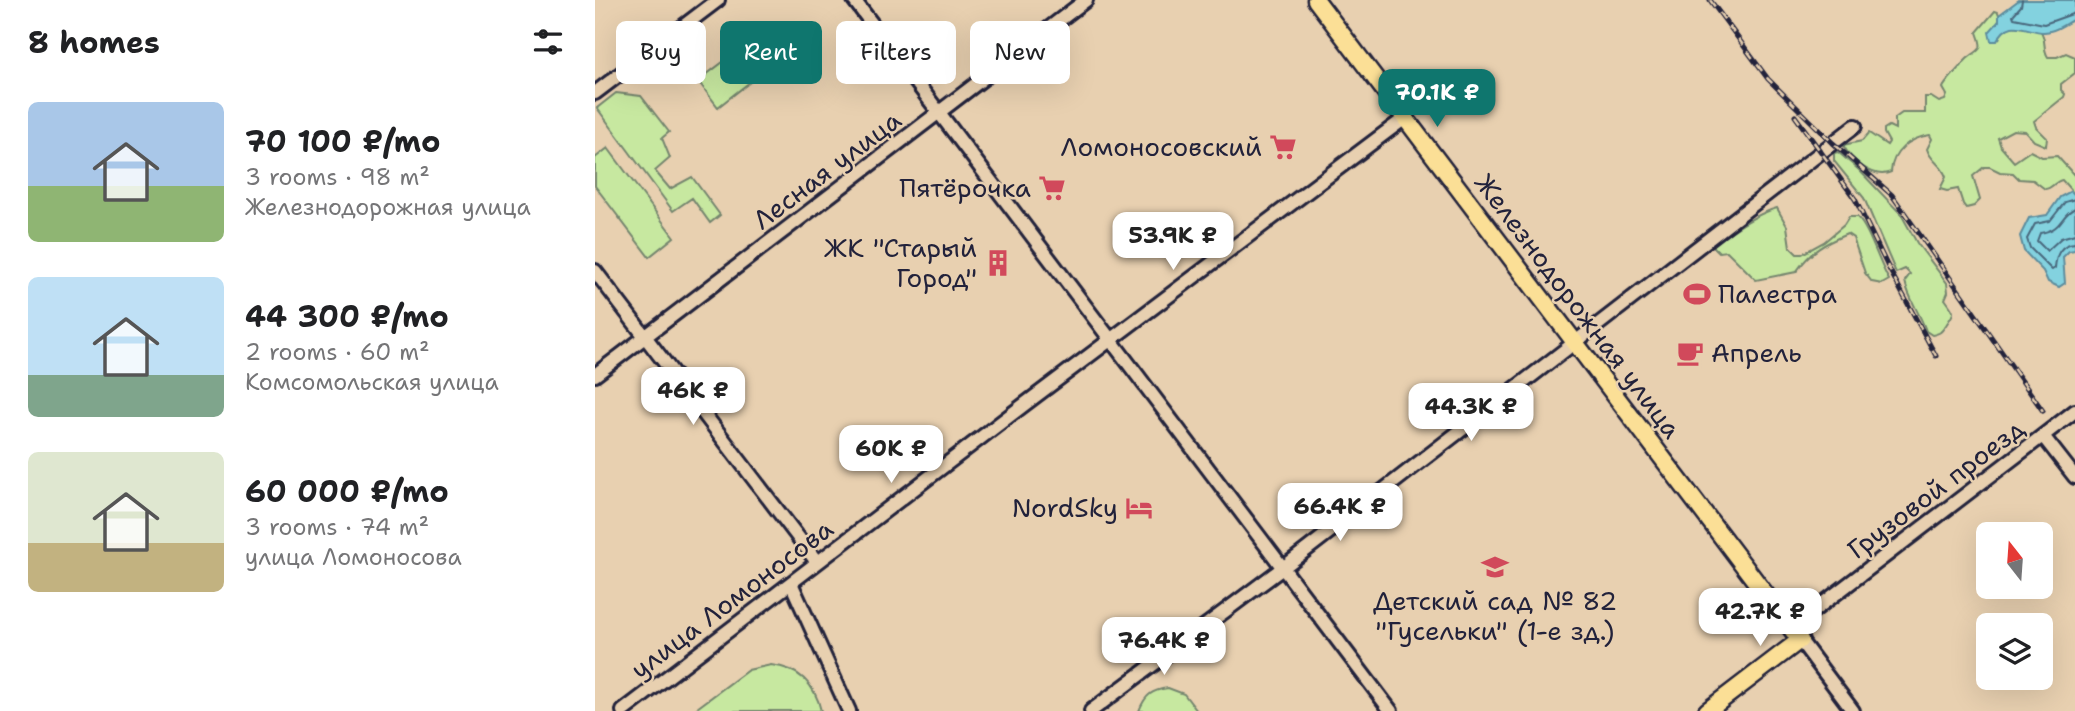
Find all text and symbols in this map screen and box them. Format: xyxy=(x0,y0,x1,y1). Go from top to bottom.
chip: Buy xyxy=(616,21,706,84)
chip: Rent xyxy=(720,21,822,84)
chip: Filters xyxy=(836,21,956,84)
chip: New xyxy=(970,21,1070,84)
text: 8 homes xyxy=(28,22,160,63)
icon: filters xyxy=(529,23,567,61)
pin: 70.1K ₽ xyxy=(1372,69,1502,129)
text: 70.1K ₽ xyxy=(1394,77,1480,107)
street label: Лесная улица xyxy=(745,102,908,237)
text: 70 100 ₽/mo xyxy=(245,121,441,162)
place label: Ломоносовский xyxy=(1060,129,1262,164)
icon: home xyxy=(84,130,168,214)
supermarket icon: Ломоносовский xyxy=(1268,132,1298,162)
text: 3 rooms · 98 m² xyxy=(245,162,430,192)
street label: Железнодорожная улица xyxy=(1467,166,1690,445)
place label: Пятёрочка xyxy=(899,170,1031,205)
supermarket icon: Пятёрочка xyxy=(1037,173,1067,203)
text: Железнодорожная улица xyxy=(245,192,531,222)
pin: 53.9K ₽ xyxy=(1108,212,1238,272)
text: 53.9K ₽ xyxy=(1129,220,1217,250)
place label: ЖК "Старый Город" xyxy=(824,230,977,295)
building icon: ЖК "Старый Город" xyxy=(983,248,1013,278)
place label: Палестра xyxy=(1718,276,1837,311)
sports icon: Палестра xyxy=(1682,279,1712,309)
text: 44 300 ₽/mo xyxy=(245,296,449,337)
icon: home xyxy=(84,305,168,389)
place label: Апрель xyxy=(1711,335,1802,370)
text: 2 rooms · 60 m² xyxy=(245,337,430,367)
cafe icon: Апрель xyxy=(1675,338,1705,368)
text: Комсомольская улица xyxy=(245,367,499,397)
pin: 46K ₽ xyxy=(644,368,742,427)
text: 46K ₽ xyxy=(657,375,729,405)
pin: 44.3K ₽ xyxy=(1406,384,1536,443)
text: 44.3K ₽ xyxy=(1425,391,1517,421)
street label: Грузовой проезд xyxy=(1840,410,2032,567)
pin: 60K ₽ xyxy=(842,426,940,485)
text: 60K ₽ xyxy=(855,433,927,463)
text: 60 000 ₽/mo xyxy=(245,471,449,512)
icon: home xyxy=(84,480,168,564)
pin: 66.4K ₽ xyxy=(1275,484,1405,543)
place label: NordSky xyxy=(1012,490,1118,525)
text: 66.4K ₽ xyxy=(1294,491,1386,521)
hotel icon: NordSky xyxy=(1124,493,1154,523)
street label: улица Ломоносова xyxy=(623,511,840,686)
text: 3 rooms · 74 m² xyxy=(245,512,429,542)
north arrow xyxy=(1976,522,2053,598)
map controls xyxy=(1976,522,2053,690)
text: улица Ломоносова xyxy=(245,542,462,572)
school or university icon: Детский сад № 82 "Гусельки" (1-е зд.) xyxy=(1480,552,1510,582)
place label: Детский сад № 82 "Гусельки" (1-е зд.) xyxy=(1373,583,1617,648)
pin: 42.7K ₽ xyxy=(1695,588,1825,648)
text: 42.7K ₽ xyxy=(1715,596,1805,626)
button: layers xyxy=(1976,613,2053,690)
pin: 76.4K ₽ xyxy=(1099,618,1229,677)
text: 76.4K ₽ xyxy=(1118,625,1210,655)

